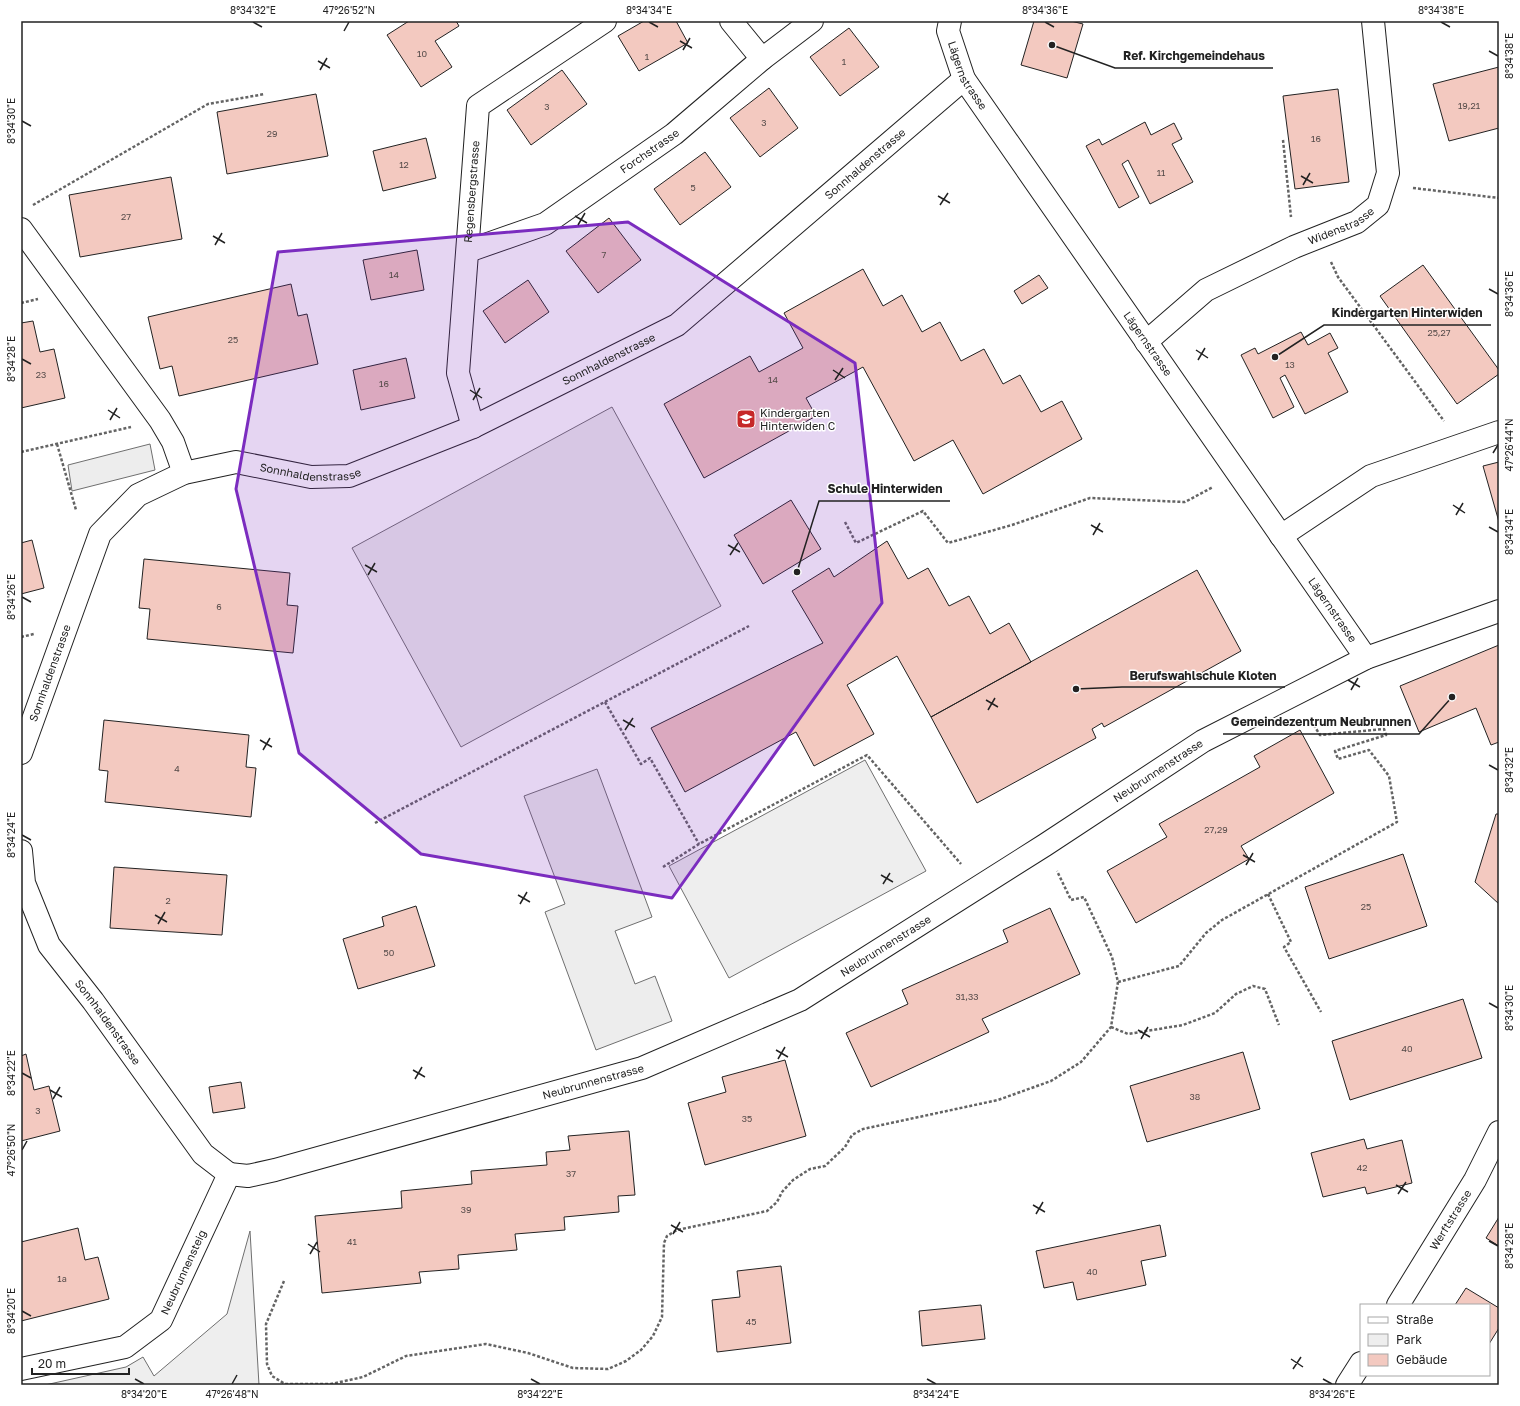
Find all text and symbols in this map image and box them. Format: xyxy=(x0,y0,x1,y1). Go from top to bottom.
text: 8°34'32"E xyxy=(230,4,276,16)
text: 47°26'52"N xyxy=(323,4,375,16)
text: 8°34'34"E xyxy=(626,4,672,16)
text: 8°34'36"E xyxy=(1022,4,1068,16)
text: 8°34'38"E xyxy=(1418,4,1464,16)
text: 8°34'38"E xyxy=(1503,33,1515,79)
street label: Lägernstrasse xyxy=(946,39,990,112)
callout: Ref. Kirchgemeindehaus xyxy=(1115,44,1273,68)
house number: 10 xyxy=(417,48,427,59)
text: Ref. Kirchgemeindehaus xyxy=(1123,48,1265,63)
house number: 1 xyxy=(645,51,650,62)
house number: 1 xyxy=(842,56,847,67)
text: 8°34'30"E xyxy=(5,98,17,144)
house number: 19,21 xyxy=(1458,100,1481,111)
house number: 3 xyxy=(544,101,550,112)
house number: 3 xyxy=(761,117,767,128)
street label: Sonnhaldenstrasse xyxy=(822,125,908,202)
street label: Forchstrasse xyxy=(617,126,681,176)
house number: 29 xyxy=(267,128,277,139)
house number: 16 xyxy=(1311,133,1321,144)
street label: Regensbergstrasse xyxy=(461,140,481,243)
house number: 12 xyxy=(399,159,409,170)
house number: 11 xyxy=(1157,167,1166,178)
house number: 5 xyxy=(690,182,696,193)
street label: Widenstrasse xyxy=(1306,204,1376,247)
house number: 27 xyxy=(121,211,131,222)
house number: 7 xyxy=(602,249,607,260)
house number: 14 xyxy=(389,269,399,280)
text: 8°34'36"E xyxy=(1503,271,1515,317)
callout: Kindergarten Hinterwiden xyxy=(1324,301,1491,325)
text: Kindergarten Hinterwiden xyxy=(1331,305,1483,320)
street label: Lägernstrasse xyxy=(1121,309,1175,378)
house number: 25,27 xyxy=(1427,327,1451,338)
street label: Sonnhaldenstrasse xyxy=(560,330,657,387)
house number: 25 xyxy=(228,334,238,345)
text: 8°34'28"E xyxy=(5,336,17,382)
house number: 13 xyxy=(1285,359,1295,370)
house number: 23 xyxy=(36,369,46,380)
house number: 14 xyxy=(768,374,778,385)
house number: 16 xyxy=(379,378,389,389)
place label: Kindergarten Hinterwiden C xyxy=(760,406,835,432)
school or university icon: Kindergarten Hinterwiden C xyxy=(735,408,757,430)
text: 47°26'44"N xyxy=(1503,418,1515,472)
street label: Sonnhaldenstrasse xyxy=(259,460,363,483)
callout: Schule Hinterwiden xyxy=(819,477,950,501)
text: Schule Hinterwiden xyxy=(828,481,942,496)
text: 8°34'34"E xyxy=(1503,509,1515,555)
text: 8°34'26"E xyxy=(5,574,17,620)
street label: Lägernstrasse xyxy=(1306,575,1360,644)
house number: 6 xyxy=(216,601,222,612)
street label: Sonnhaldenstrasse xyxy=(26,623,73,723)
callout: Berufswahlschule Kloten xyxy=(1122,663,1285,687)
text: Berufswahlschule Kloten xyxy=(1129,668,1277,683)
callout: Gemeindezentrum Neubrunnen xyxy=(1223,710,1419,734)
text: Gemeindezentrum Neubrunnen xyxy=(1231,714,1411,729)
street label: Neubrunnenstrasse xyxy=(1111,736,1205,804)
text: 8°34'32"E xyxy=(1503,747,1515,793)
house number: 4 xyxy=(174,763,180,774)
text: 8°34'24"E xyxy=(5,812,17,858)
house number: 27,29 xyxy=(1204,824,1228,835)
house number: 2 xyxy=(165,895,171,906)
house number: 25 xyxy=(1361,901,1371,912)
street label: Neubrunnenstrasse xyxy=(838,912,933,979)
house number: 50 xyxy=(384,947,395,958)
street label: Sonnhaldenstrasse xyxy=(73,977,144,1067)
text: 8°34'30"E xyxy=(1503,985,1515,1031)
house number: 31,33 xyxy=(956,991,978,1002)
house number: 40 xyxy=(1401,1043,1413,1054)
text: 8°34'22"E xyxy=(5,1050,17,1096)
street label: Neubrunnenstrasse xyxy=(541,1061,645,1101)
house number: 38 xyxy=(1190,1091,1200,1102)
house number: 3 xyxy=(35,1105,41,1116)
house number: 35 xyxy=(742,1113,752,1124)
text: 47°26'50"N xyxy=(5,1124,17,1176)
house number: 42 xyxy=(1357,1162,1367,1173)
house number: 37 xyxy=(566,1168,576,1179)
street label: Werftstrasse xyxy=(1427,1187,1473,1252)
house number: 39 xyxy=(461,1204,471,1215)
text: 8°34'28"E xyxy=(1503,1223,1515,1269)
street label: Neubrunnensteig xyxy=(157,1227,208,1317)
house number: 41 xyxy=(347,1236,358,1247)
house number: 40 xyxy=(1086,1266,1098,1277)
house number: 1a xyxy=(57,1273,67,1284)
text: 8°34'20"E xyxy=(5,1288,17,1334)
legend xyxy=(1360,1304,1490,1376)
text: Straße xyxy=(1396,1312,1434,1327)
house number: 45 xyxy=(746,1316,756,1327)
text: Park xyxy=(1396,1332,1422,1347)
scale bar xyxy=(32,1350,129,1376)
text: Gebäude xyxy=(1396,1352,1447,1367)
text: 20 m xyxy=(38,1356,66,1371)
text: 8°34'20"E xyxy=(121,1388,167,1400)
text: 47°26'48"N xyxy=(205,1388,259,1400)
text: 8°34'22"E xyxy=(517,1388,563,1400)
text: 8°34'24"E xyxy=(913,1388,959,1400)
text: 8°34'26"E xyxy=(1309,1388,1355,1400)

